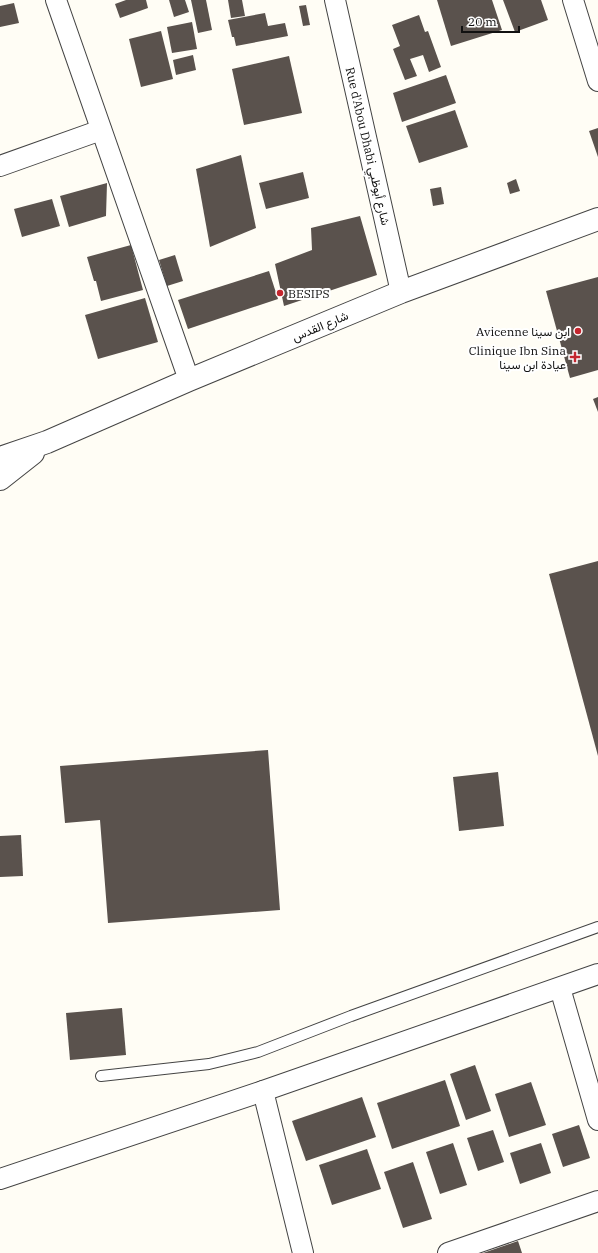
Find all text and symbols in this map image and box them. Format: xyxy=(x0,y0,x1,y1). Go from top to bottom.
scale bar xyxy=(462,8,519,34)
text: 20 m xyxy=(468,14,497,29)
street label: Rue d'Abou Dhabi شارع أبوظبي xyxy=(340,65,394,227)
place label: BESIPS xyxy=(288,286,330,301)
marker: BESIPS xyxy=(275,288,285,298)
street label: شارع القدس xyxy=(290,307,351,346)
place label: Avicenne ابن سينا xyxy=(476,324,570,340)
marker: Avicenne ابن سينا xyxy=(573,326,583,336)
place label: Clinique Ibn Sina عيادة ابن سينا xyxy=(469,343,566,373)
marker: Clinique Ibn Sina عيادة ابن سينا xyxy=(569,351,581,363)

